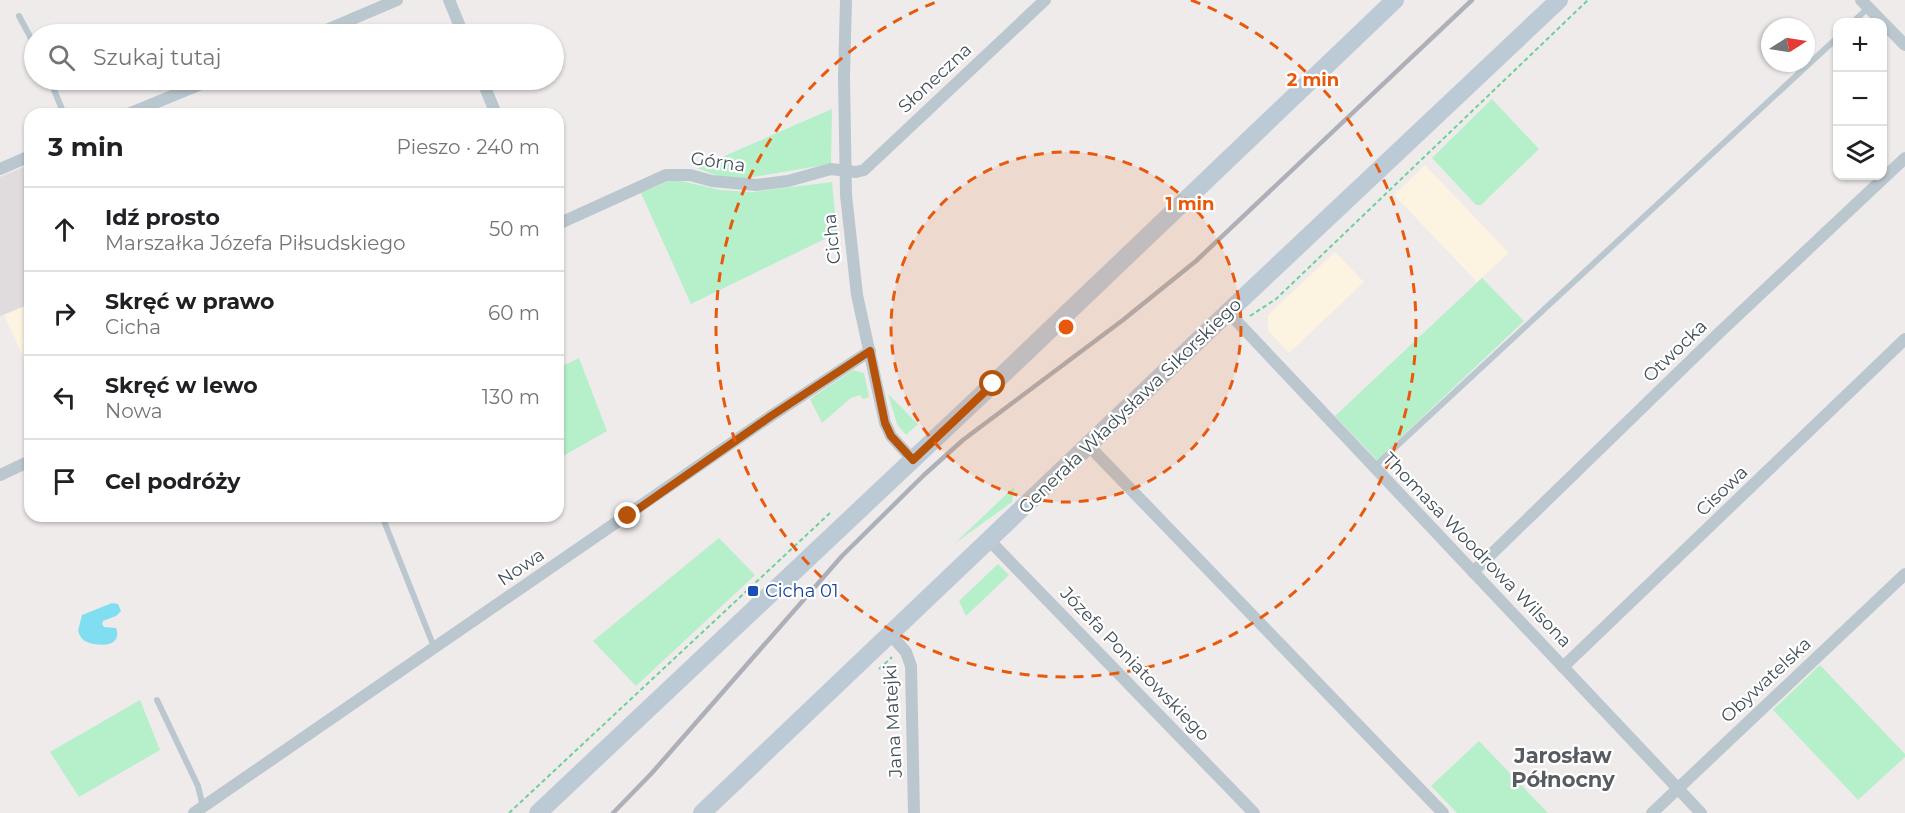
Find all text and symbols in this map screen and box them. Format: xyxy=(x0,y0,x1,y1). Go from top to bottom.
north arrow xyxy=(1761,18,1815,72)
map controls xyxy=(1833,18,1887,180)
button: + xyxy=(1833,18,1887,72)
search box xyxy=(24,24,564,90)
street label: Słoneczna xyxy=(894,38,976,118)
icon: search xyxy=(45,41,78,74)
text: Szukaj tutaj xyxy=(93,44,221,71)
text: 2 min xyxy=(1287,69,1339,91)
button: − xyxy=(1833,72,1887,126)
button: layers xyxy=(1833,126,1887,180)
text: 3 min xyxy=(48,131,124,163)
text: Pieszo · 240 m xyxy=(396,135,540,159)
street label: Górna xyxy=(689,147,747,177)
text: 1 min xyxy=(1166,193,1214,215)
text: Idź prosto xyxy=(105,204,220,231)
icon: ahead xyxy=(48,213,81,246)
street label: Cicha xyxy=(818,213,846,265)
text: 50 m xyxy=(489,217,540,241)
text: Marszałka Józefa Piłsudskiego xyxy=(105,231,406,255)
text: Skręć w prawo xyxy=(105,288,274,315)
street label: Generała Władysława Sikorskiego xyxy=(1014,293,1246,519)
icon: right xyxy=(48,297,81,330)
text: 60 m xyxy=(488,301,540,325)
text: Cicha xyxy=(105,315,161,339)
street label: Otwocka xyxy=(1638,315,1712,387)
centre of rings xyxy=(1056,317,1076,337)
route start xyxy=(979,370,1005,396)
text: Skręć w lewo xyxy=(105,372,258,399)
icon: left xyxy=(48,381,81,414)
text: 130 m xyxy=(482,385,540,409)
text: Nowa xyxy=(105,399,163,423)
street label: Thomasa Woodrowa Wilsona xyxy=(1378,448,1576,652)
street label: Cisowa xyxy=(1692,461,1752,521)
icon: arrive xyxy=(48,465,81,498)
text: Cel podróży xyxy=(105,468,241,495)
route end xyxy=(614,502,640,528)
street label: Nowa xyxy=(493,543,549,591)
place label: Cicha 01 xyxy=(765,580,839,602)
street label: Józefa Poniatowskiego xyxy=(1055,582,1214,746)
marker: Cicha 01 xyxy=(746,584,760,598)
street label: Obywatelska xyxy=(1716,633,1816,727)
street label: Jana Matejki xyxy=(879,664,907,779)
district label: Jarosław Północny xyxy=(1511,743,1615,792)

